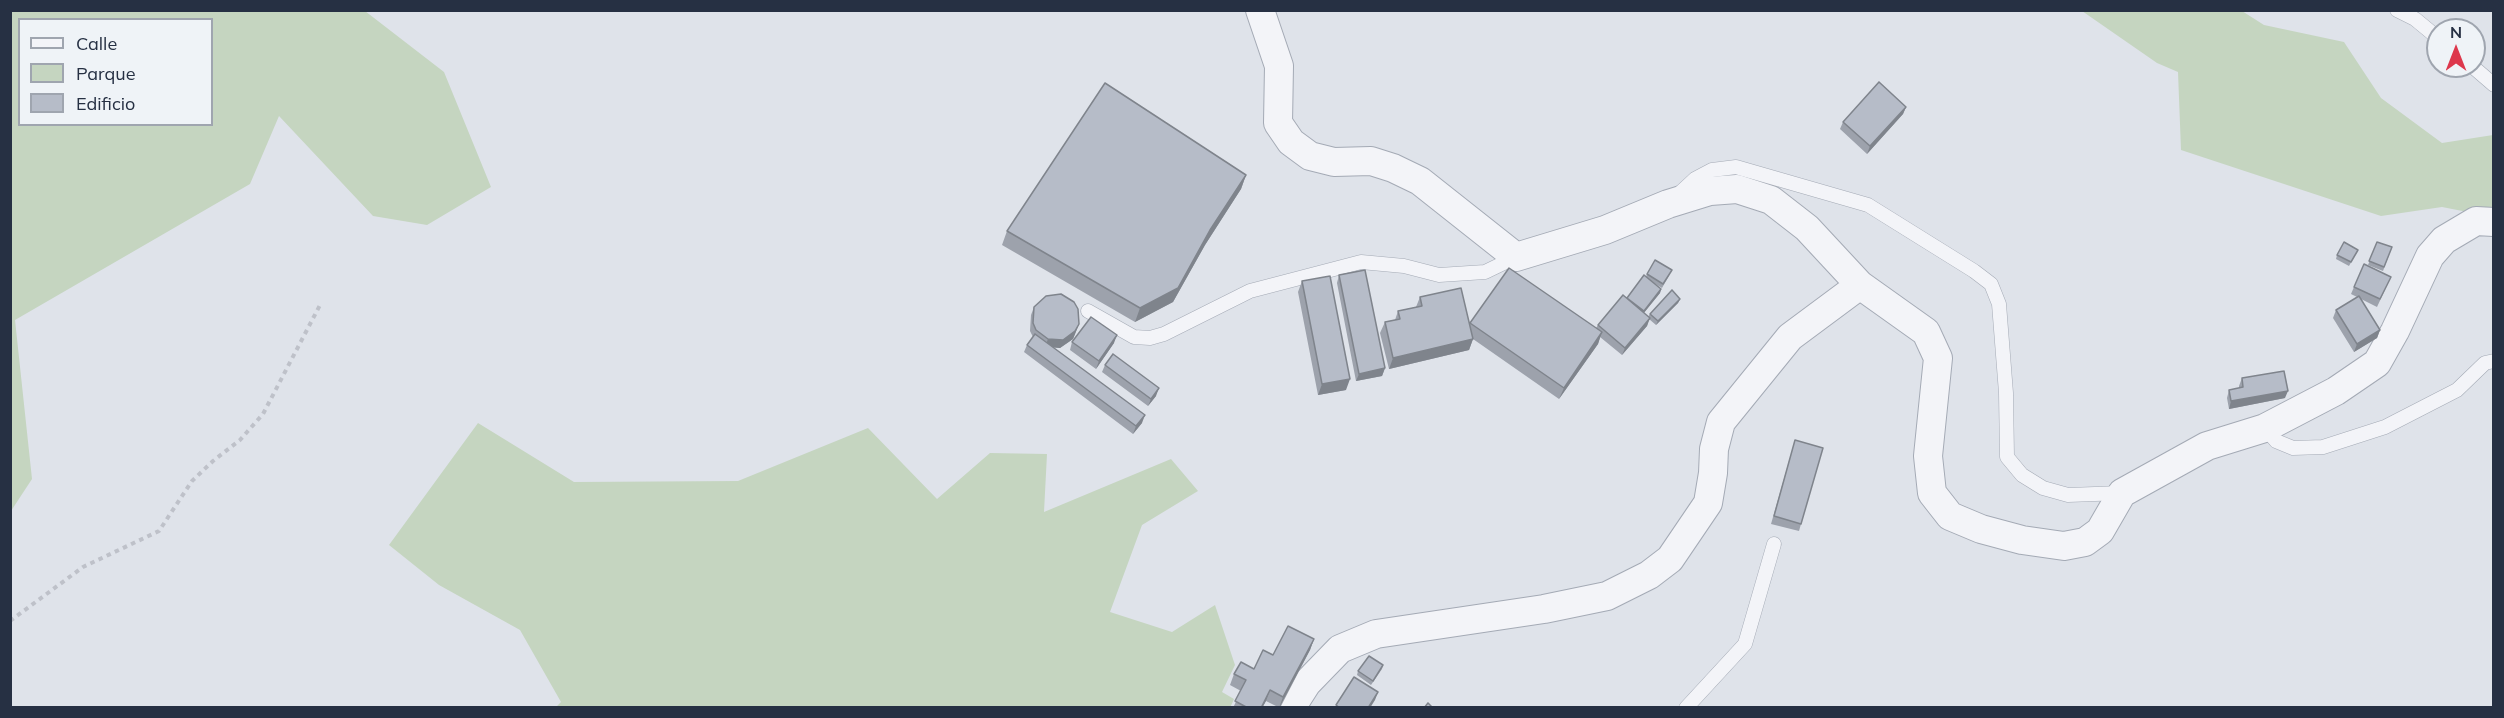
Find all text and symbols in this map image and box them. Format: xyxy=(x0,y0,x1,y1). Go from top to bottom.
legend xyxy=(18,18,213,126)
north arrow xyxy=(2426,18,2486,78)
text: N xyxy=(2450,22,2462,42)
text: Calle xyxy=(76,32,117,55)
text: Parque xyxy=(76,62,135,85)
text: Edificio xyxy=(76,92,135,115)

